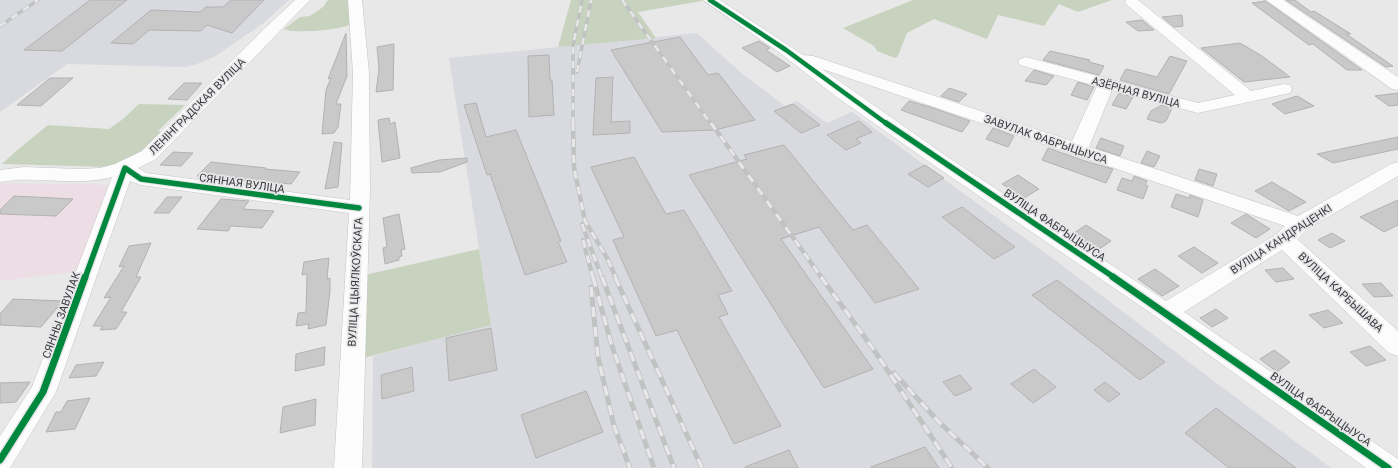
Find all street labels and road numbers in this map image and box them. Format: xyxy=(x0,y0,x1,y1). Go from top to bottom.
street label: ЛЕНІНГРАДСКАЯ ВУЛІЦА xyxy=(146,55,249,157)
street label: АЗЁРНАЯ ВУЛІЦА xyxy=(1090,74,1182,111)
street label: ЗАВУЛАК ФАБРЫЦЫУСА xyxy=(982,112,1110,167)
street label: СЯННАЯ ВУЛІЦА xyxy=(198,171,286,196)
street label: ВУЛІЦА ФАБРЫЦЫУСА xyxy=(1001,186,1109,265)
street label: ВУЛІЦА КАНДРАЦЕНКІ xyxy=(1228,202,1334,277)
street label: ВУЛІЦА ЦЫЯЛКОЎСКАГА xyxy=(346,216,365,347)
street label: ВУЛІЦА КАРБЫШАВА xyxy=(1295,250,1386,336)
street label: СЯННЫ ЗАВУЛАК xyxy=(40,269,84,360)
street label: ВУЛІЦА ФАБРЫЦЫУСА xyxy=(1268,370,1374,450)

